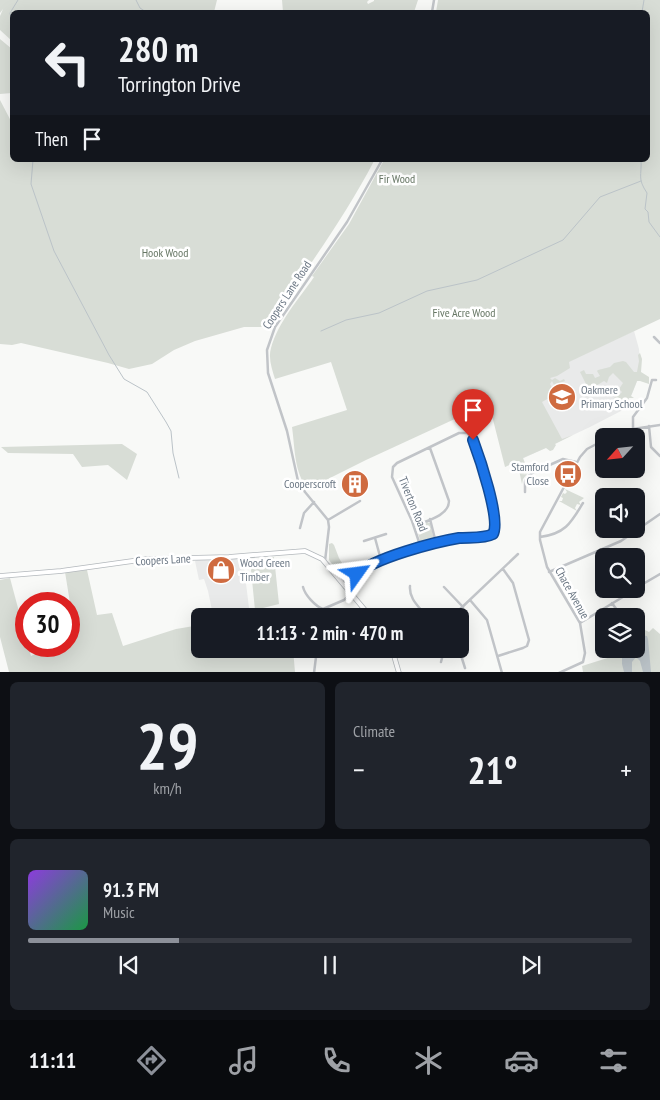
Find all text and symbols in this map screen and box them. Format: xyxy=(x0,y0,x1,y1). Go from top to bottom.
text: 280 m xyxy=(118,26,199,72)
icon: left xyxy=(35,30,100,95)
text: Torrington Drive xyxy=(118,70,241,98)
icon: arrive xyxy=(78,125,106,153)
text: Then xyxy=(35,127,68,151)
park label: Fir Wood xyxy=(379,171,415,186)
park label: Hook Wood xyxy=(142,245,188,260)
street label: Coopers Lane Road xyxy=(259,258,314,332)
park label: Five Acre Wood xyxy=(432,305,496,320)
school or university icon: Oakmere Primary School xyxy=(547,382,577,412)
place label: Oakmere Primary School xyxy=(581,382,643,411)
pin xyxy=(452,389,494,440)
icon: arrive xyxy=(459,396,487,424)
north arrow xyxy=(595,428,645,478)
map controls xyxy=(595,428,645,658)
place label: Stamford Close xyxy=(511,459,549,488)
bus stop icon: Stamford Close xyxy=(553,459,583,489)
building icon: Cooperscroft xyxy=(340,469,370,499)
street label: Tiverton Road xyxy=(396,474,431,533)
place label: Cooperscroft xyxy=(284,476,337,491)
button: sound xyxy=(595,488,645,538)
position arrow xyxy=(330,547,382,599)
button: search xyxy=(595,548,645,598)
street label: Coopers Lane xyxy=(135,551,191,568)
shop icon: Wood Green Timber xyxy=(206,555,236,585)
place label: Wood Green Timber xyxy=(240,555,290,584)
street label: Chace Avenue xyxy=(552,564,593,621)
speed limit sign: 30 xyxy=(15,592,80,657)
button: layers xyxy=(595,608,645,658)
text: 11:13 · 2 min · 470 m xyxy=(257,621,403,645)
text: 29 xyxy=(136,703,199,787)
text: Climate xyxy=(353,721,395,741)
text: 21° xyxy=(467,745,518,794)
text: − xyxy=(353,751,365,788)
text: + xyxy=(620,751,632,788)
text: km/h xyxy=(153,778,182,798)
text: 91.3 FM xyxy=(103,878,159,902)
text: Music xyxy=(103,902,135,922)
icon: previous xyxy=(115,951,143,979)
icon: pause xyxy=(316,951,344,979)
icon: next xyxy=(517,951,545,979)
icon: directions xyxy=(134,1043,169,1078)
icon: music xyxy=(226,1043,261,1078)
icon: phone xyxy=(319,1043,354,1078)
icon: climate xyxy=(411,1043,446,1078)
icon: car xyxy=(504,1043,539,1078)
icon: filters xyxy=(596,1043,631,1078)
text: 11:11 xyxy=(29,1046,76,1074)

